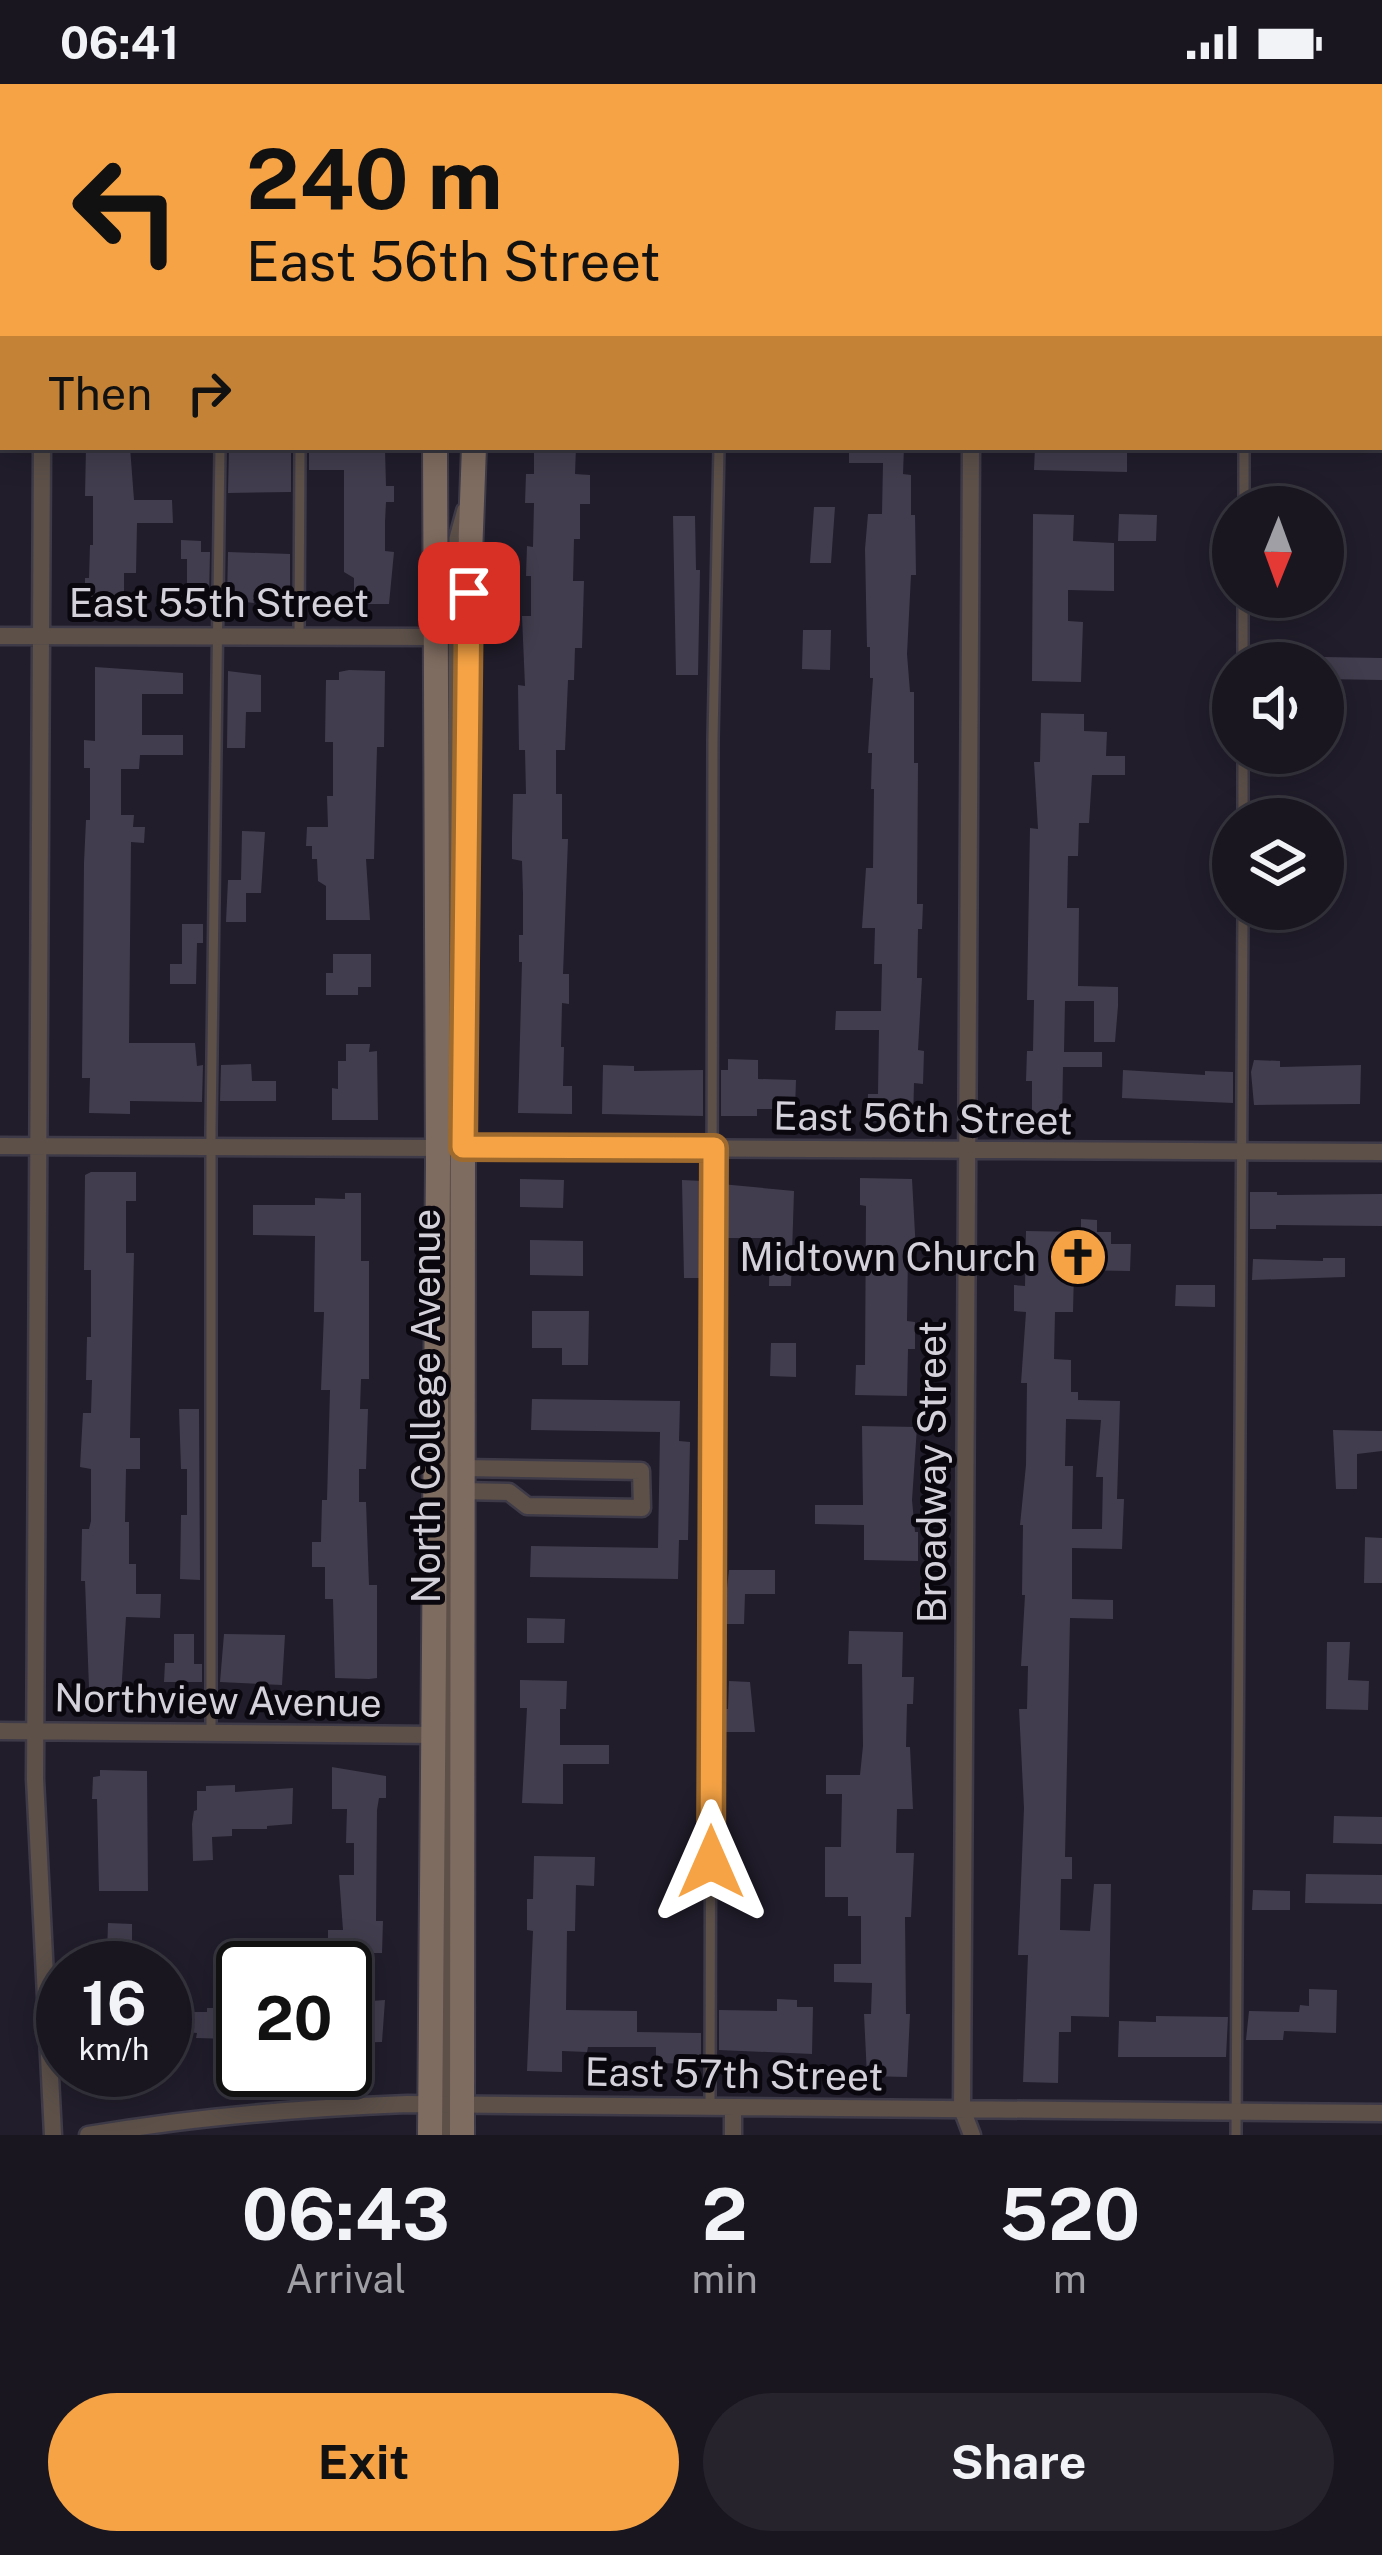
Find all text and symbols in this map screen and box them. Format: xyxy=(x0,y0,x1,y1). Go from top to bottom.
text: 06:41 xyxy=(60,16,179,69)
text: 240 m xyxy=(246,129,503,228)
icon: left xyxy=(48,132,204,288)
text: East 56th Street xyxy=(246,230,661,293)
icon: right xyxy=(176,360,242,426)
text: Then xyxy=(48,367,152,420)
north arrow xyxy=(1212,486,1344,618)
map controls xyxy=(1212,486,1344,930)
pin xyxy=(418,542,520,644)
icon: arrive xyxy=(436,560,502,626)
street label: East 55th Street xyxy=(69,580,369,626)
button: sound xyxy=(1212,642,1344,774)
button: layers xyxy=(1212,798,1344,930)
street label: East 56th Street xyxy=(773,1092,1073,1144)
street label: North College Avenue xyxy=(403,1209,449,1603)
church icon: Midtown Church xyxy=(1047,1226,1109,1288)
place label: Midtown Church xyxy=(739,1234,1036,1280)
street label: Broadway Street xyxy=(909,1321,955,1623)
street label: Northview Avenue xyxy=(54,1674,382,1726)
position arrow xyxy=(648,1799,774,1925)
speed limit sign: 20 xyxy=(216,1941,372,2097)
text: 16 xyxy=(81,1968,147,2039)
text: km/h xyxy=(79,2031,149,2067)
street label: East 57th Street xyxy=(584,2048,884,2100)
text: 06:43 xyxy=(242,2172,450,2256)
text: 2 xyxy=(702,2172,748,2256)
text: 520 xyxy=(999,2172,1140,2256)
text: Arrival xyxy=(286,2256,406,2302)
text: min xyxy=(692,2256,758,2302)
text: m xyxy=(1053,2256,1087,2302)
button: Exit xyxy=(48,2393,679,2531)
button: Share xyxy=(703,2393,1334,2531)

